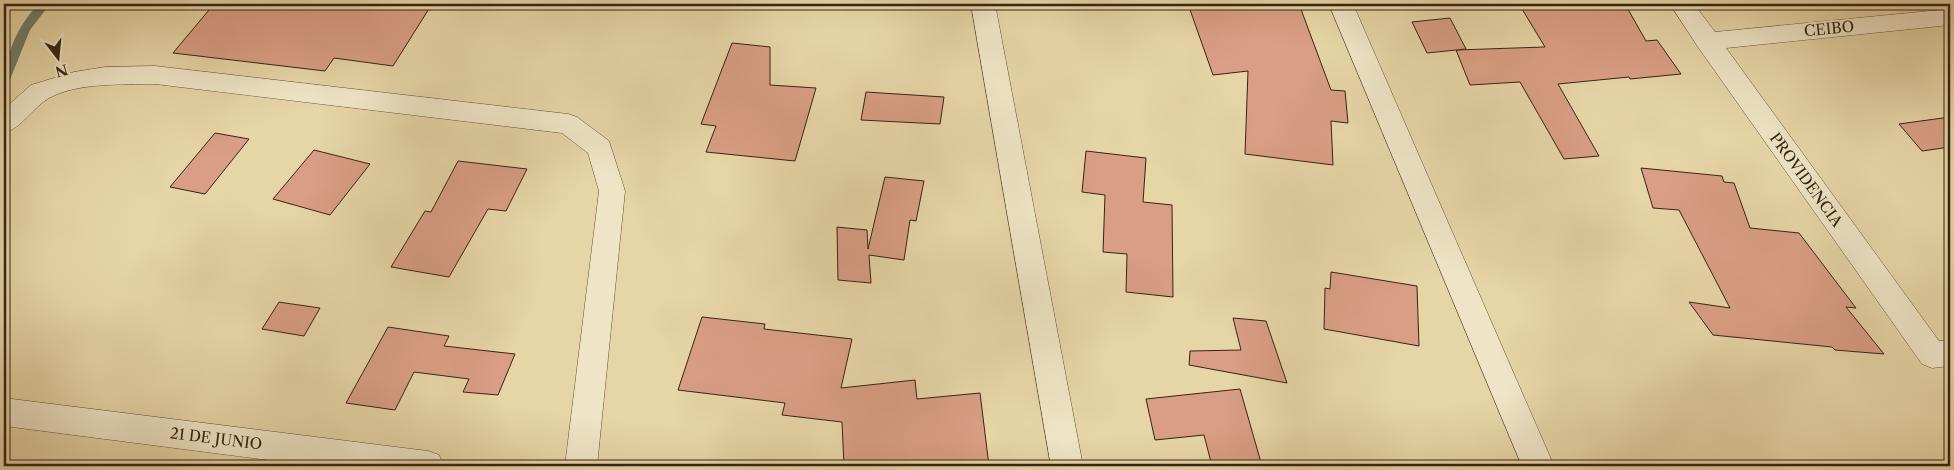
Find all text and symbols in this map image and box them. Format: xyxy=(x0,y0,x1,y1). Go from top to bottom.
street label: CEIBO xyxy=(1803,16,1855,41)
north arrow xyxy=(32,32,82,82)
text: N xyxy=(53,60,70,81)
street label: PROVIDENCIA xyxy=(1766,129,1848,231)
street label: 21 DE JUNIO xyxy=(169,423,263,454)

